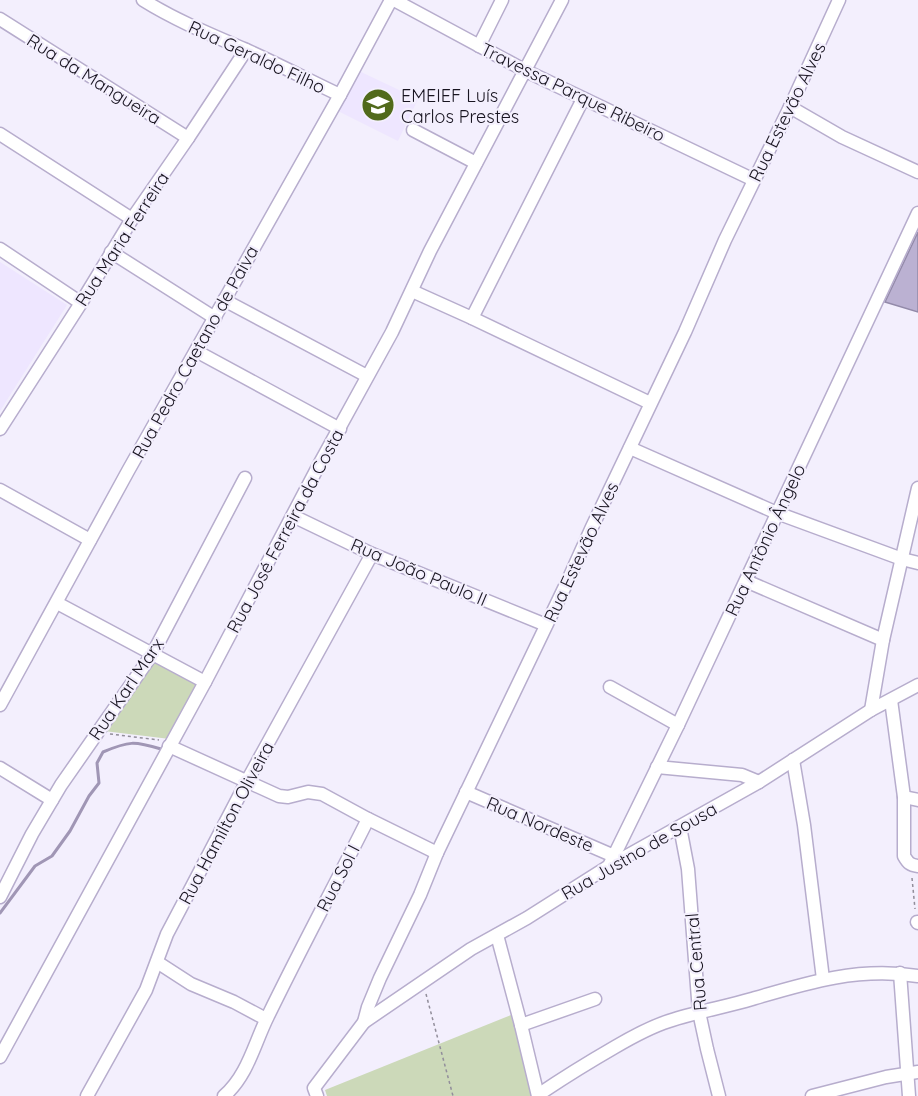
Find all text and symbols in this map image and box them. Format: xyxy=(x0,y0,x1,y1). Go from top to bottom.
street label: Rua Geraldo Filho xyxy=(185,15,329,99)
street label: Rua da Mangueira xyxy=(23,28,165,130)
street label: Travessa Parque Ribeiro xyxy=(477,37,669,147)
street label: Rua Estevão Alves xyxy=(743,39,831,185)
place label: EMEIEF Luís Carlos Prestes xyxy=(401,84,519,128)
school or university icon: EMEIEF Luís Carlos Prestes xyxy=(360,87,396,123)
street label: Rua Maria Ferreira xyxy=(70,168,174,310)
street label: Rua Pedro Caetano de Paiva xyxy=(127,242,263,462)
street label: Rua José Ferreira da Costa xyxy=(221,425,349,637)
street label: Rua Antônio Ângelo xyxy=(720,460,810,620)
street label: Rua Estevão Alves xyxy=(538,478,624,626)
street label: Rua João Paulo II xyxy=(347,533,491,611)
street label: Rua Karl Marx xyxy=(83,633,169,745)
street label: Rua Hamilton Oliveira xyxy=(173,738,279,908)
street label: Rua Nordeste xyxy=(483,791,597,857)
street label: Rua Justno de Sousa xyxy=(557,797,721,905)
street label: Rua Sol I xyxy=(311,840,365,916)
street label: Rua Central xyxy=(680,912,712,1012)

